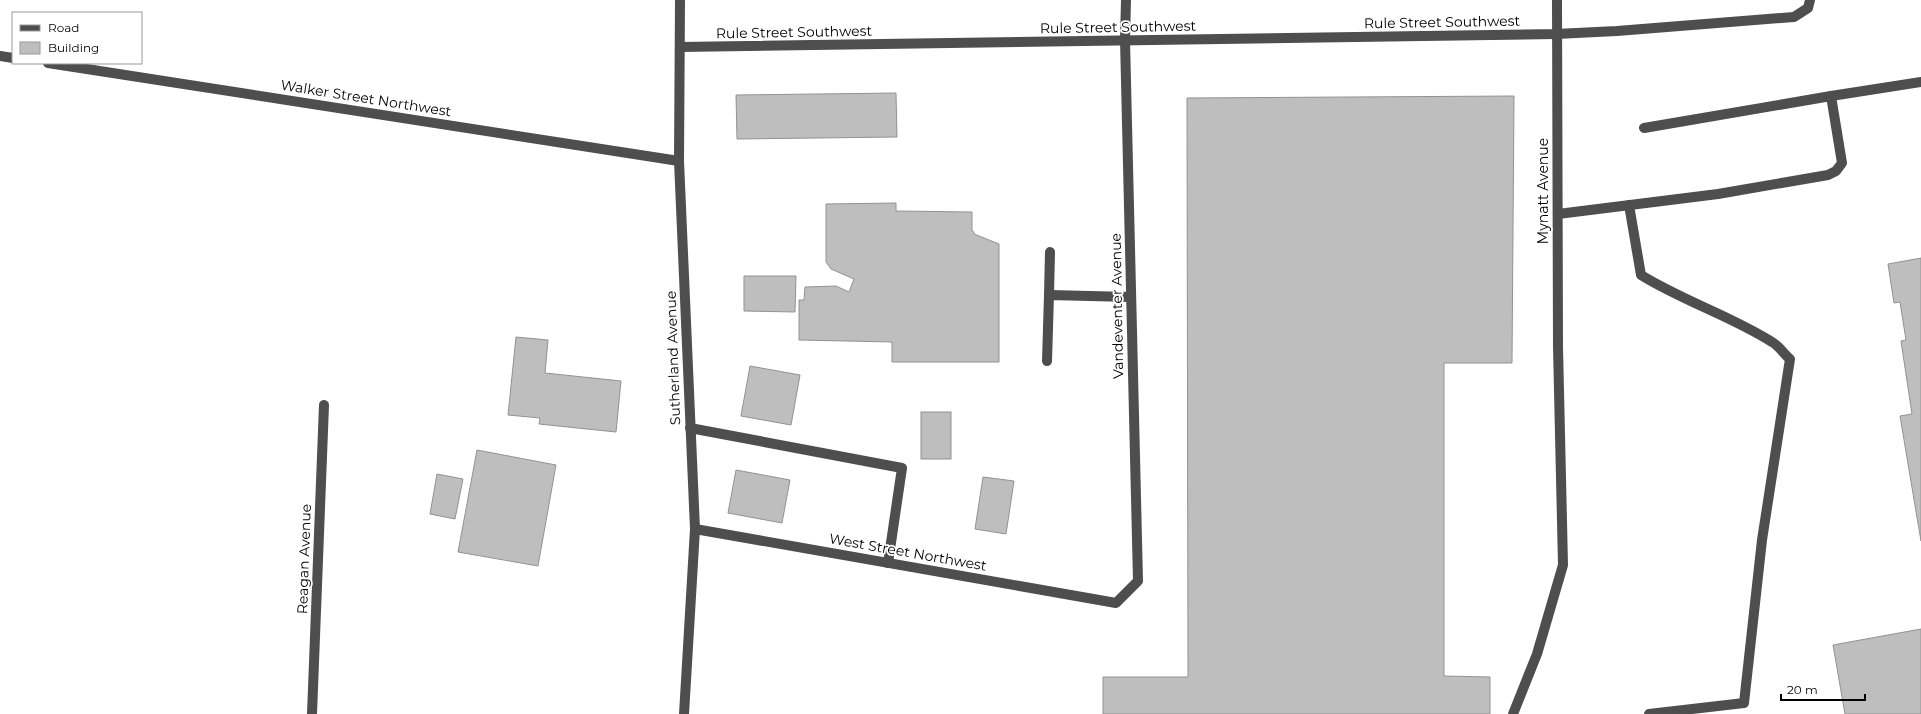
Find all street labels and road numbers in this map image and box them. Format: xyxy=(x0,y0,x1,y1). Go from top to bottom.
street label: Rule Street Southwest xyxy=(1364,12,1521,32)
street label: Rule Street Southwest xyxy=(1040,17,1197,37)
street label: Rule Street Southwest xyxy=(716,22,873,42)
street label: Walker Street Northwest xyxy=(279,76,453,120)
street label: Mynatt Avenue xyxy=(1534,138,1552,244)
street label: Vandeventer Avenue xyxy=(1107,233,1127,379)
street label: Sutherland Avenue xyxy=(662,290,684,426)
street label: Reagan Avenue xyxy=(293,503,315,615)
street label: West Street Northwest xyxy=(828,529,988,575)

